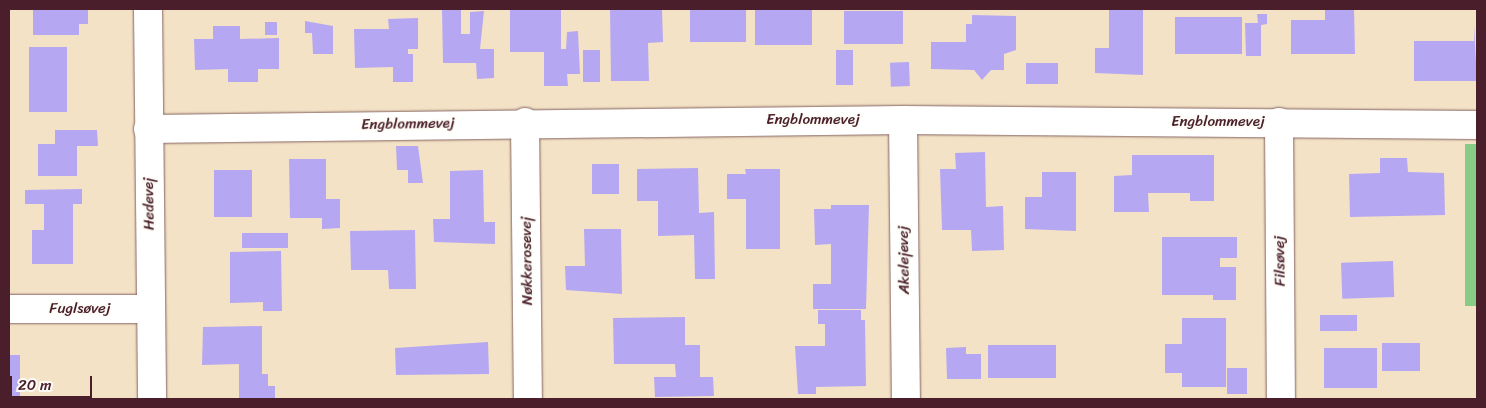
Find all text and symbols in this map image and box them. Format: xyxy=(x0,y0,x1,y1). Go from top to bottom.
street label: Engblommevej xyxy=(766,111,860,129)
street label: Engblommevej xyxy=(1171,113,1265,131)
street label: Engblommevej xyxy=(361,114,455,134)
street label: Hedevej xyxy=(140,178,158,230)
street label: Nøkkerosevej xyxy=(517,217,537,305)
street label: Akelejevej xyxy=(894,226,914,294)
street label: Filsøvej xyxy=(1271,236,1289,286)
street label: Fuglsøvej xyxy=(49,300,111,318)
scale bar xyxy=(12,366,95,398)
text: 20 m xyxy=(18,372,52,398)

